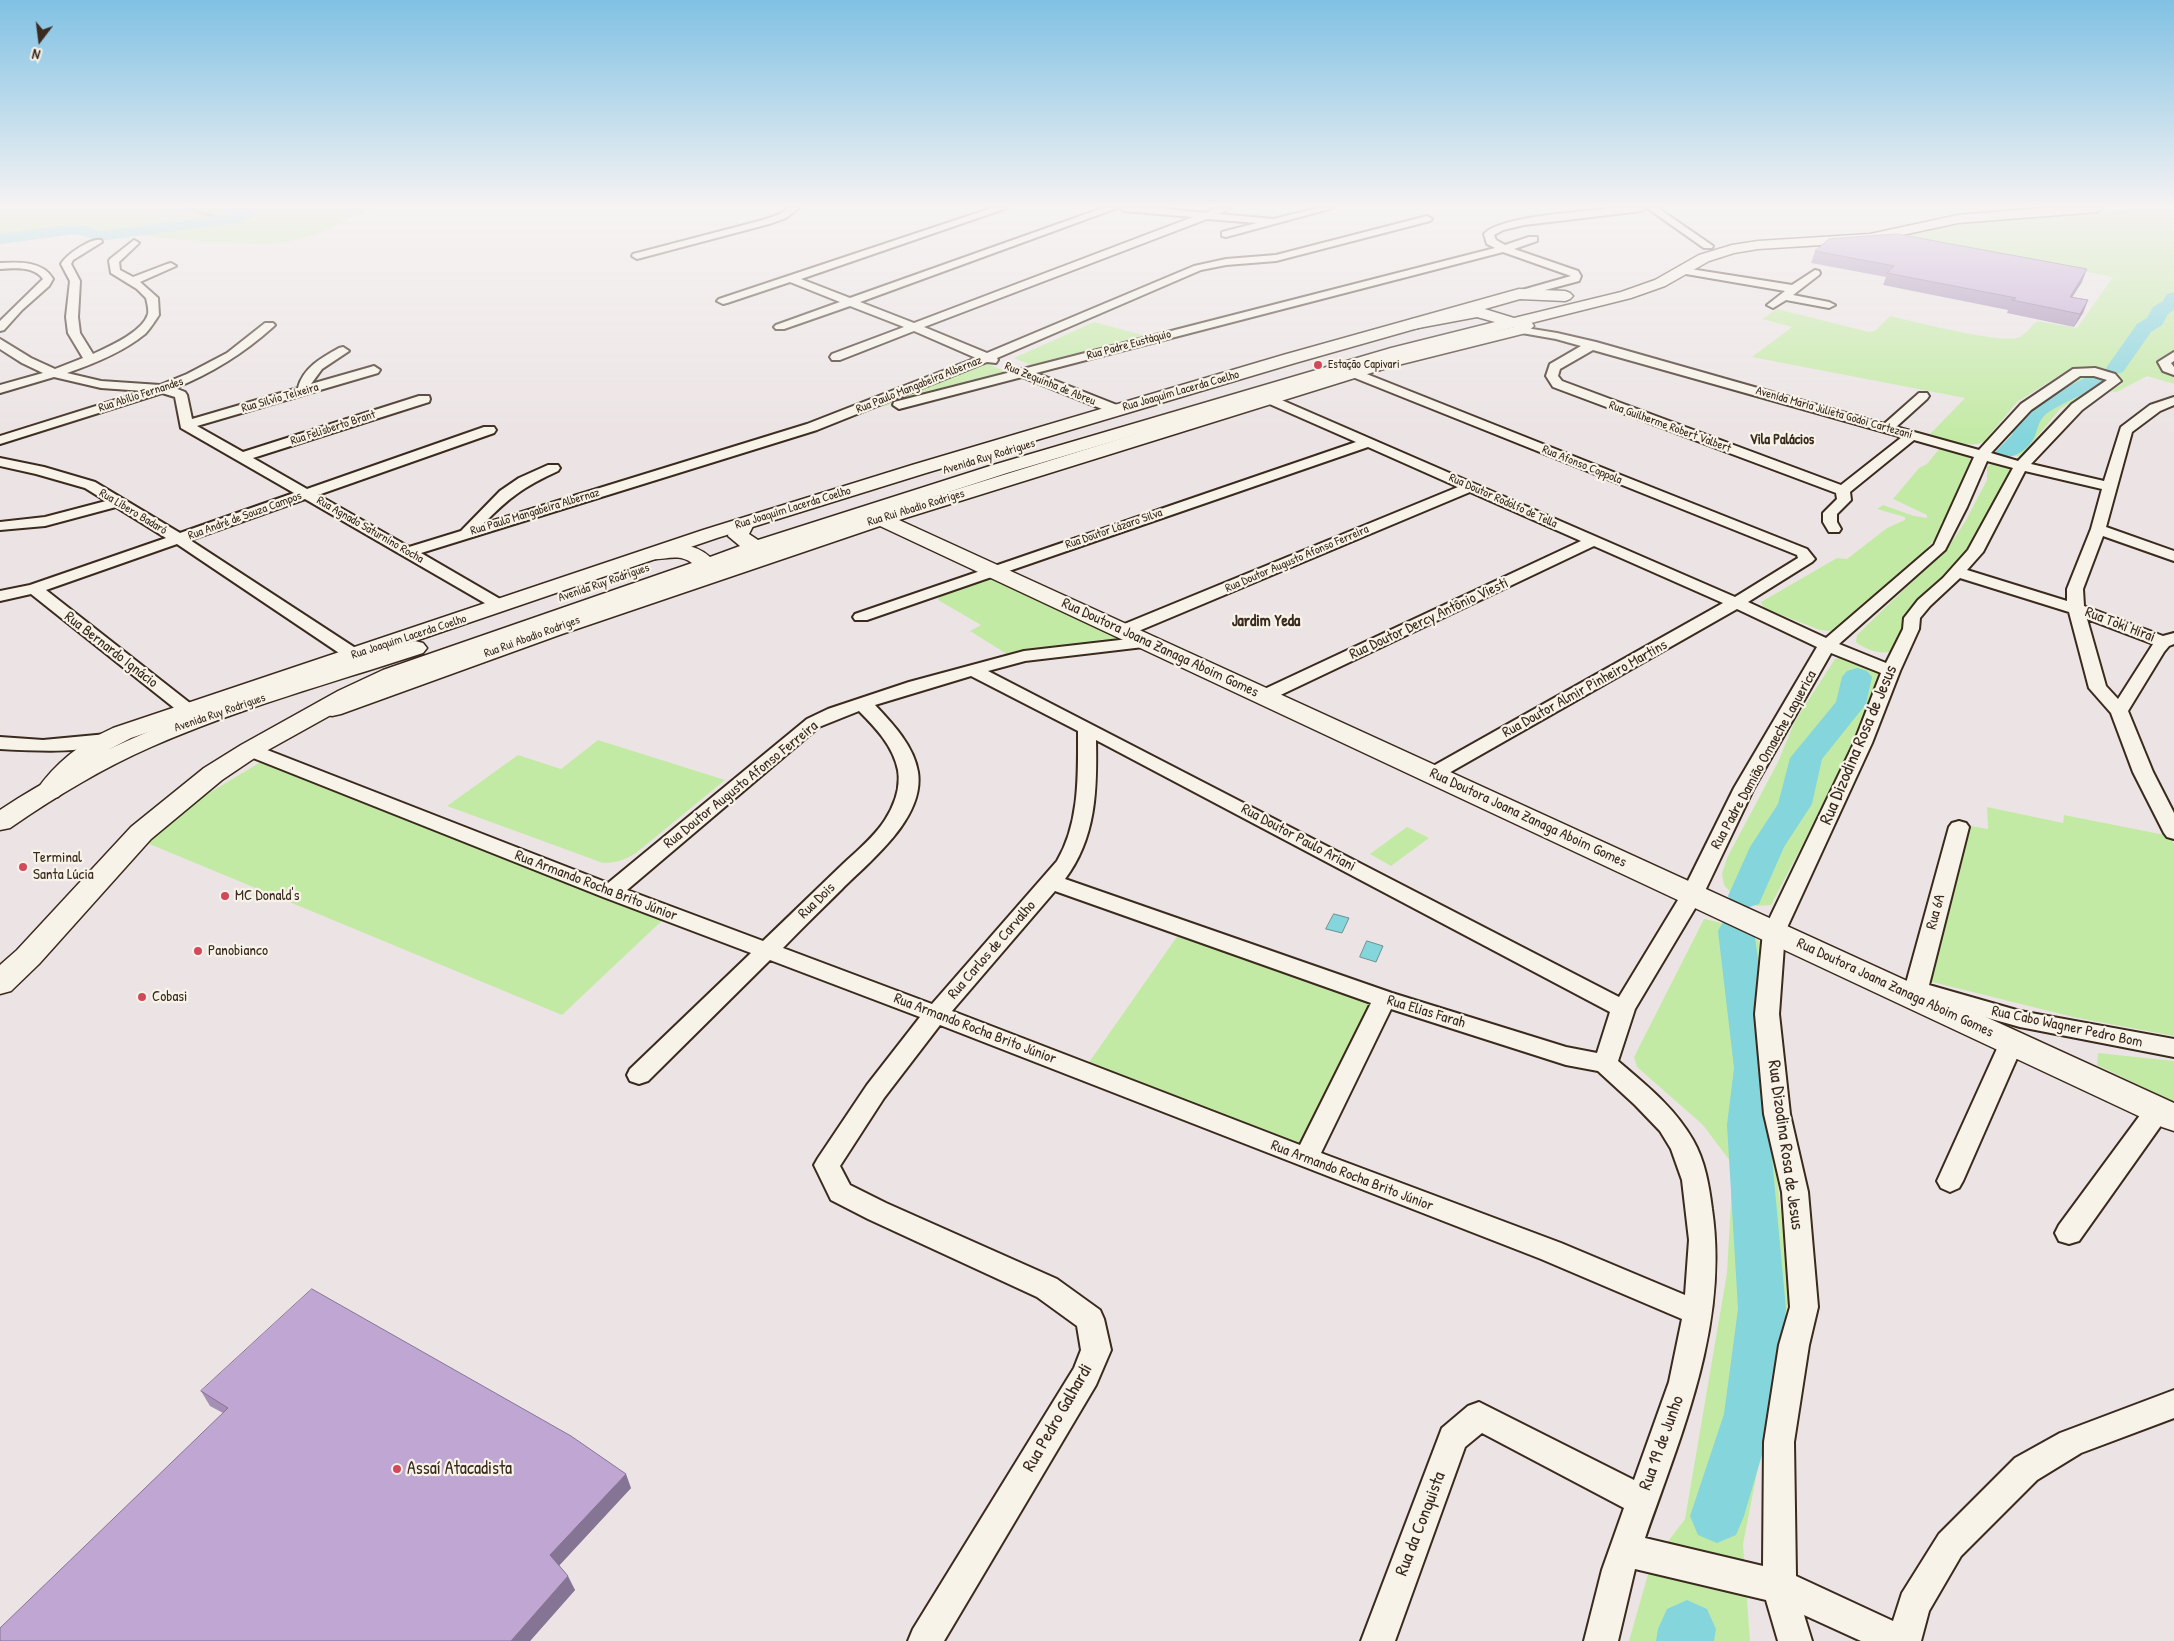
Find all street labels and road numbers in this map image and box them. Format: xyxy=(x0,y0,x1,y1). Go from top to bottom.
street label: Rua Padre Eustáquio xyxy=(1085,327,1173,363)
street label: Rua Paulo Mangabeira Albernaz xyxy=(854,353,984,417)
street label: Rua Zequinha de Abreu xyxy=(1002,359,1098,409)
street label: Rua Joaquim Lacerda Coelho xyxy=(1121,368,1241,414)
street label: Rua Abílio Fernandes xyxy=(97,375,185,415)
street label: Rua Silvio Teixeira xyxy=(240,380,320,416)
street label: Avenida Maria Julieta Godoi Cartezani xyxy=(1754,384,1914,442)
street label: Rua Guilherme Robert Valbert xyxy=(1607,398,1733,456)
street label: Rua Felisberto Brant xyxy=(289,407,377,449)
street label: Avenida Ruy Rodrigues xyxy=(941,436,1037,478)
street label: Rua Afonso Coppola xyxy=(1540,442,1624,488)
street label: Rua Doutor Rodolfo de Tella xyxy=(1447,471,1559,531)
street label: Rua Joaquim Lacerda Coelho xyxy=(733,484,853,532)
street label: Rua Paulo Mangabeira Albernaz xyxy=(469,485,601,539)
street label: Rua Líbero Badaró xyxy=(97,486,169,538)
street label: Rua Rui Abadio Rodriges xyxy=(866,486,966,530)
street label: Rua André de Souza Campos xyxy=(186,489,304,543)
street label: Rua Agnado Saturnino Rocha xyxy=(314,494,426,566)
street label: Rua Doutor Lázaro Silva xyxy=(1064,506,1164,552)
street label: Rua Doutor Augusto Afonso Ferreira xyxy=(1223,522,1371,596)
street label: Avenida Ruy Rodrigues xyxy=(556,561,652,605)
street label: Rua Doutor Dercy Antônio Viesti xyxy=(1347,574,1511,664)
street label: Rua Doutora Joana Zanaga Aboim Gomes xyxy=(1059,594,1261,702)
street label: Rua Toki Hirai xyxy=(2082,603,2158,647)
street label: Rua Bernardo Ignácio xyxy=(61,608,161,692)
street label: Rua Joaquim Lacerda Coelho xyxy=(350,612,468,662)
street label: Rua Rui Abadio Rodriges xyxy=(482,613,582,661)
street label: Rua Doutor Almir Pinheiro Martins xyxy=(1499,636,1671,742)
street label: Rua Dizodina Rosa de Jesus xyxy=(1816,662,1902,828)
street label: Rua Padre Damião Omaeche Laquerica xyxy=(1707,668,1821,852)
street label: Avenida Ruy Rodrigues xyxy=(172,691,268,735)
street label: Rua Doutor Augusto Afonso Ferreira xyxy=(660,717,822,853)
street label: Rua Doutora Joana Zanaga Aboim Gomes xyxy=(1427,764,1629,872)
street label: Rua Doutor Paulo Ariani xyxy=(1238,800,1358,876)
street label: Rua Armando Rocha Brito Júnior xyxy=(512,847,680,925)
street label: Rua Dois xyxy=(795,879,839,923)
street label: Rua 6A xyxy=(1923,893,1949,931)
street label: Rua Carlos de Carvalho xyxy=(944,897,1040,1003)
street label: Rua Doutora Joana Zanaga Aboim Gomes xyxy=(1794,934,1996,1042)
street label: Rua Armando Rocha Brito Júnior xyxy=(891,990,1059,1068)
street label: Rua Elias Farah xyxy=(1385,992,1467,1032)
street label: Rua Cabo Wagner Pedro Bom xyxy=(1990,1002,2144,1052)
street label: Rua Dizodina Rosa de Jesus xyxy=(1762,1059,1808,1231)
street label: Rua Armando Rocha Brito Júnior xyxy=(1268,1137,1436,1215)
street label: Rua Pedro Galhardi xyxy=(1018,1360,1098,1476)
street label: Rua 19 de Junho xyxy=(1635,1393,1689,1493)
street label: Rua da Conquista xyxy=(1391,1469,1451,1579)

